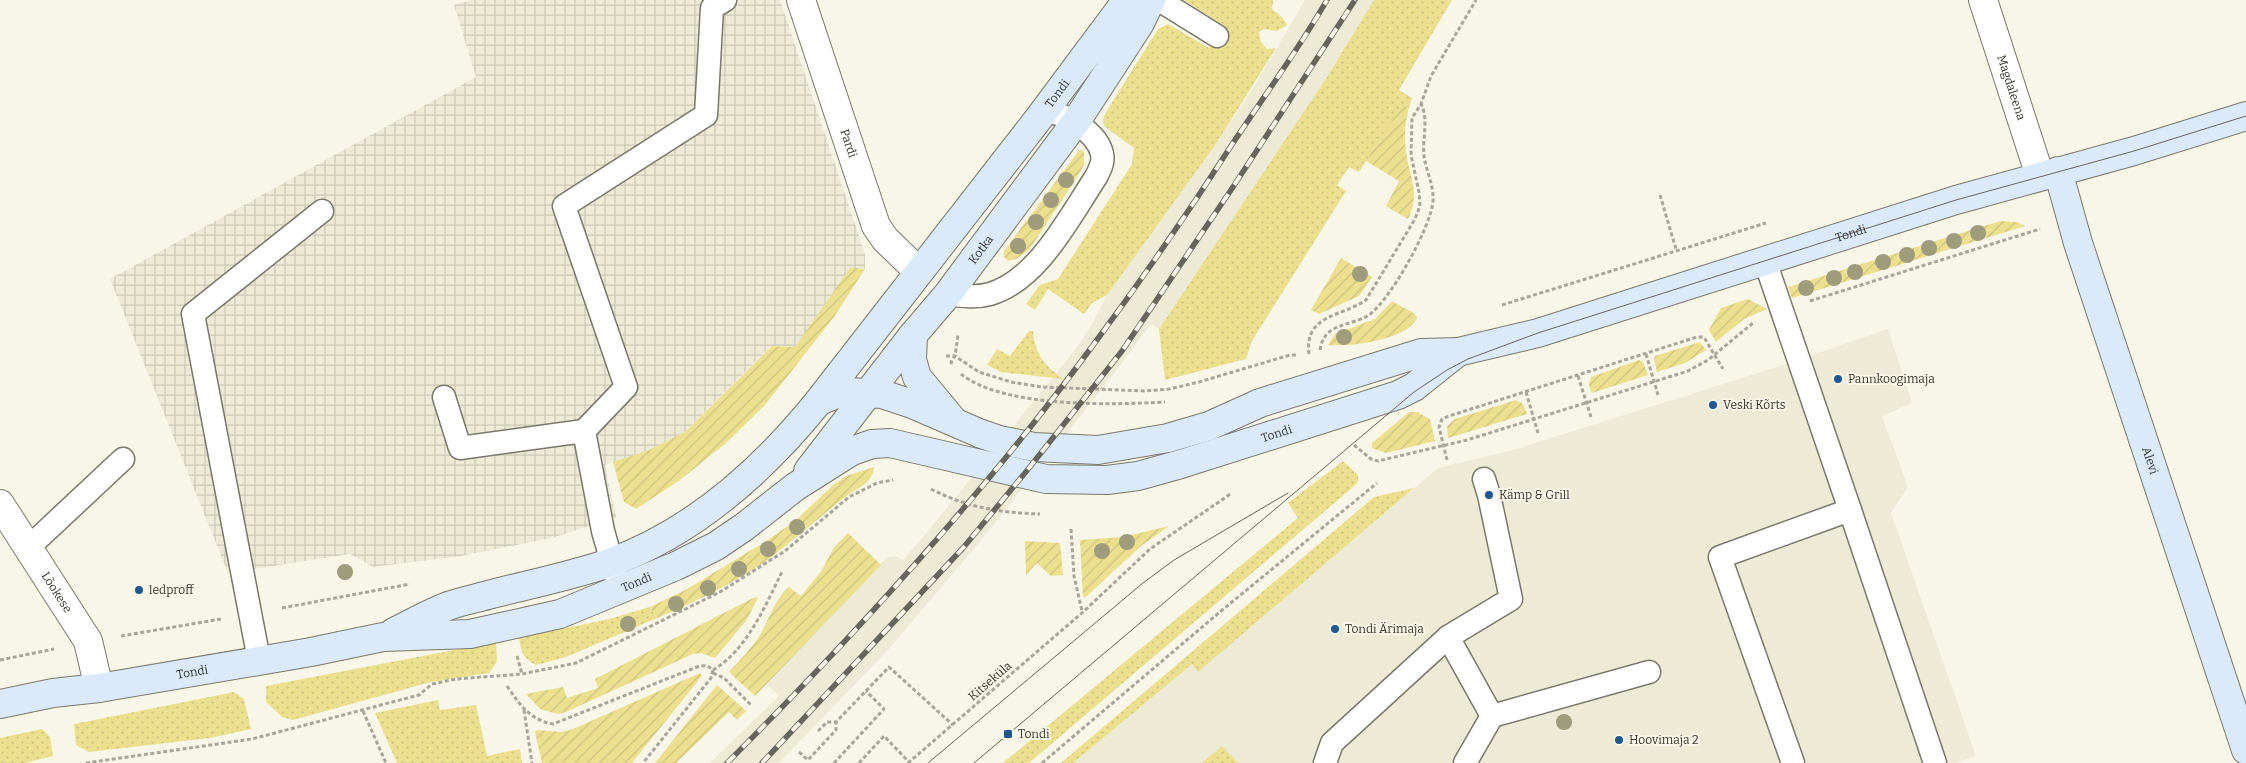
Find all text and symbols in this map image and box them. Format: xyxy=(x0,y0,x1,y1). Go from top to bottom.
street label: Magdaleena xyxy=(1994,53,2029,122)
street label: Tondi xyxy=(1042,76,1073,110)
street label: Pardi xyxy=(837,127,860,160)
street label: Tondi xyxy=(1834,222,1869,245)
street label: Kotka xyxy=(966,232,996,267)
place label: Pannkoogimaja xyxy=(1848,372,1935,386)
marker: Pannkoogimaja xyxy=(1832,373,1844,385)
place label: Veski Kõrts xyxy=(1723,398,1786,412)
marker: Veski Kõrts xyxy=(1707,399,1719,411)
street label: Tondi xyxy=(1259,422,1294,445)
street label: Alevi xyxy=(2139,445,2161,477)
place label: Kämp & Grill xyxy=(1499,488,1570,502)
marker: Kämp & Grill xyxy=(1483,489,1495,501)
street label: Lõokese xyxy=(39,569,75,615)
street label: Tondi xyxy=(619,570,654,595)
place label: ledproff xyxy=(149,583,194,597)
marker: ledproff xyxy=(133,584,145,596)
place label: Tondi Ärimaja xyxy=(1345,621,1424,636)
marker: Tondi Ärimaja xyxy=(1329,623,1341,635)
street label: Kitseküla xyxy=(966,658,1015,703)
street label: Tondi xyxy=(175,663,209,682)
place label: Tondi xyxy=(1018,727,1050,741)
marker: Tondi xyxy=(1002,728,1014,740)
place label: Hoovimaja 2 xyxy=(1629,733,1699,747)
marker: Hoovimaja 2 xyxy=(1613,734,1625,746)

